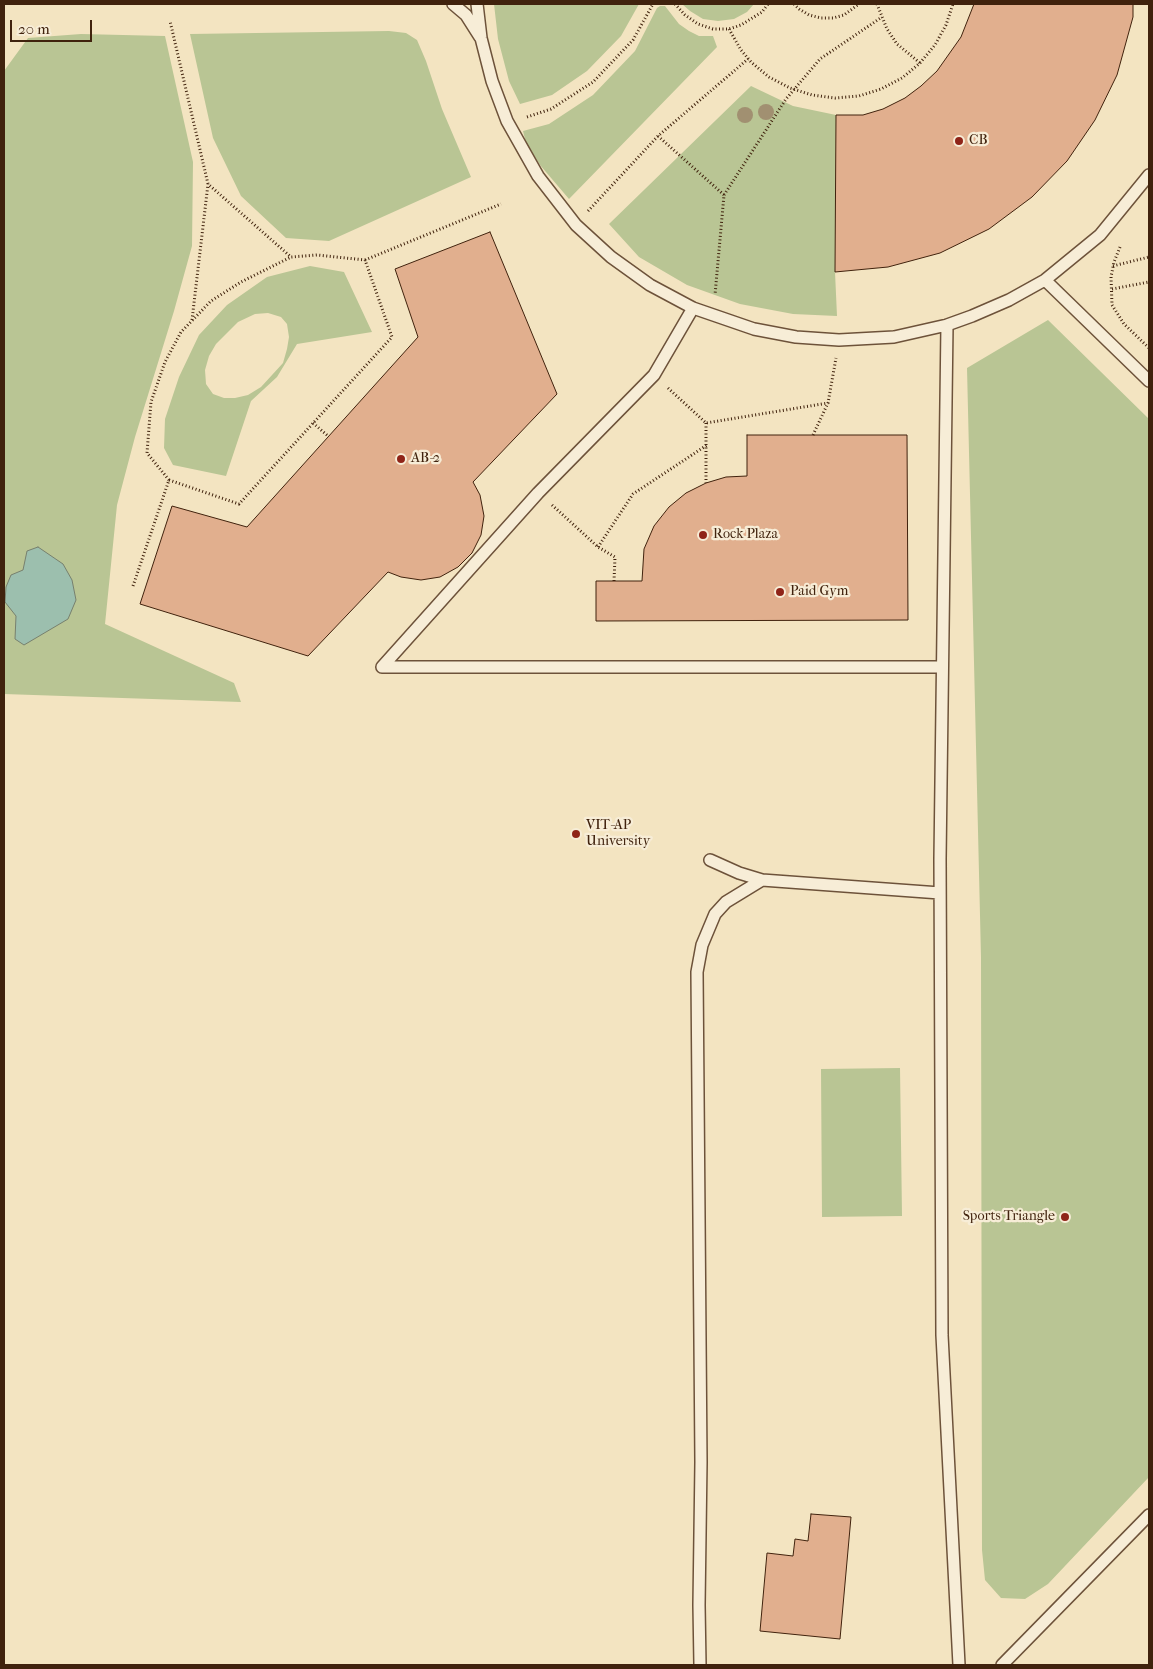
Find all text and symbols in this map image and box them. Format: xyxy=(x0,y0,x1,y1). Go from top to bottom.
scale bar xyxy=(12,10,95,42)
text: 20 m xyxy=(18,20,50,38)
place label: CB xyxy=(969,133,988,149)
marker: CB xyxy=(953,135,965,147)
place label: AB-2 xyxy=(411,451,440,467)
marker: AB-2 xyxy=(395,453,407,465)
place label: Rock Plaza xyxy=(713,527,778,543)
marker: Rock Plaza xyxy=(697,529,709,541)
place label: Paid Gym xyxy=(790,584,848,600)
marker: Paid Gym xyxy=(774,586,786,598)
place label: VIT-AP University xyxy=(586,818,650,850)
marker: VIT-AP University xyxy=(570,828,582,840)
place label: Sports Triangle xyxy=(963,1209,1055,1225)
marker: Sports Triangle xyxy=(1059,1211,1071,1223)

